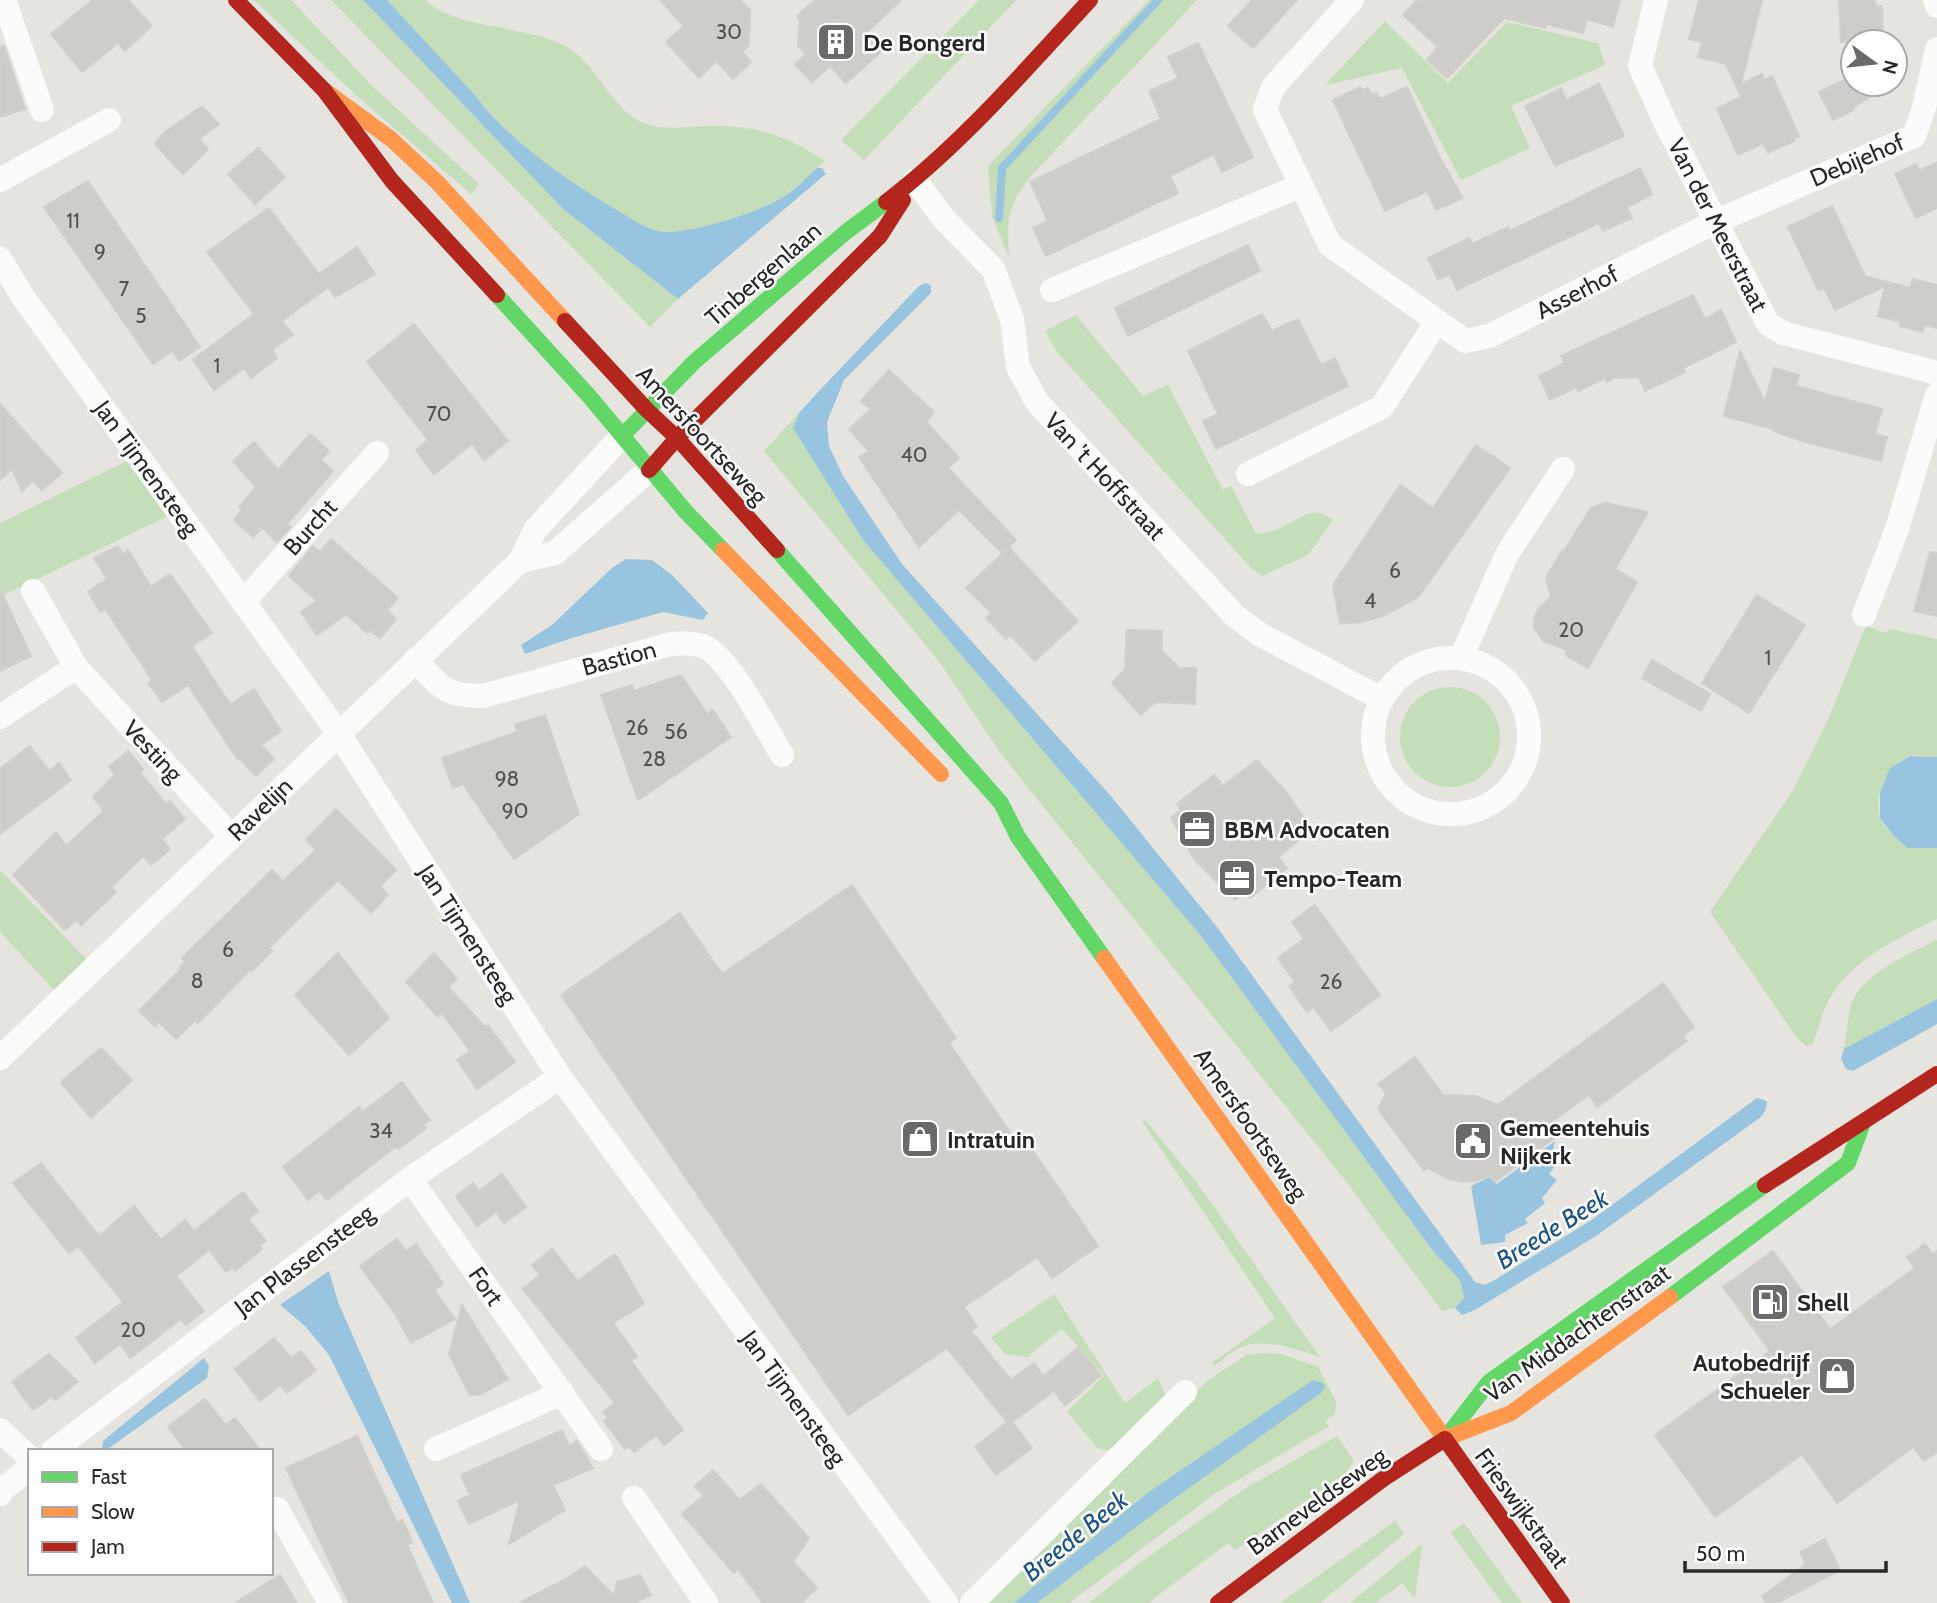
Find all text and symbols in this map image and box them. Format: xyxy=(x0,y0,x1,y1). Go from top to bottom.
house number: 30 xyxy=(716,19,742,44)
building icon: De Bongerd xyxy=(815,21,857,63)
place label: De Bongerd xyxy=(863,28,986,57)
north arrow xyxy=(1839,28,1909,98)
text: N xyxy=(1877,58,1903,77)
street label: Debijehof xyxy=(1806,127,1908,193)
street label: Van der Meerstraat xyxy=(1662,134,1774,316)
house number: 11 xyxy=(66,208,80,233)
street label: Tinbergenlaan xyxy=(699,216,827,332)
house number: 9 xyxy=(94,239,106,264)
street label: Asserhof xyxy=(1531,259,1623,325)
house number: 7 xyxy=(119,276,130,301)
house number: 5 xyxy=(135,303,147,328)
house number: 1 xyxy=(214,353,220,378)
street label: Amersfoortseweg xyxy=(630,360,774,511)
street label: Jan Tijmensteeg xyxy=(88,394,206,542)
house number: 70 xyxy=(426,401,452,426)
street label: Van 't Hoffstraat xyxy=(1039,406,1171,546)
house number: 40 xyxy=(901,442,927,467)
street label: Burcht xyxy=(277,493,343,561)
house number: 6 xyxy=(1389,558,1401,583)
house number: 4 xyxy=(1364,588,1376,613)
house number: 20 xyxy=(1558,617,1584,642)
street label: Bastion xyxy=(579,634,659,682)
house number: 1 xyxy=(1765,645,1771,670)
street label: Vesting xyxy=(117,714,190,789)
house number: 26 xyxy=(626,715,649,740)
house number: 56 xyxy=(664,719,688,744)
house number: 28 xyxy=(642,746,666,771)
house number: 98 xyxy=(495,766,519,791)
street label: Ravelijn xyxy=(222,771,298,847)
house number: 90 xyxy=(502,798,528,823)
office icon: BBM Advocaten xyxy=(1176,808,1218,850)
place label: BBM Advocaten xyxy=(1224,815,1390,844)
office icon: Tempo-Team xyxy=(1216,857,1258,899)
street label: Jan Tijmensteeg xyxy=(412,858,524,1010)
place label: Tempo-Team xyxy=(1264,864,1402,893)
house number: 6 xyxy=(222,937,234,962)
house number: 8 xyxy=(191,968,203,993)
house number: 26 xyxy=(1320,969,1343,994)
street label: Amersfoortseweg xyxy=(1188,1042,1315,1207)
place label: Gemeentehuis Nijkerk xyxy=(1500,1113,1650,1170)
house number: 34 xyxy=(369,1118,393,1143)
shop icon: Intratuin xyxy=(899,1118,941,1160)
public building icon: Gemeentehuis Nijkerk xyxy=(1452,1120,1494,1162)
place label: Intratuin xyxy=(947,1125,1035,1154)
water label: Breede Beek xyxy=(1490,1181,1615,1276)
street label: Jan Plassensteeg xyxy=(228,1198,380,1322)
street label: Van Middachtenstraat xyxy=(1478,1258,1676,1408)
street label: Fort xyxy=(463,1261,509,1311)
fuel station icon: Shell xyxy=(1749,1281,1791,1323)
place label: Shell xyxy=(1797,1288,1849,1317)
house number: 20 xyxy=(120,1317,146,1342)
street label: Jan Tijmensteeg xyxy=(735,1324,853,1472)
place label: Autobedrijf Schueler xyxy=(1693,1348,1810,1405)
shop icon: Autobedrijf Schueler xyxy=(1816,1355,1858,1397)
street label: Barneveldseweg xyxy=(1242,1440,1393,1561)
street label: Frieswijkstraat xyxy=(1469,1442,1575,1574)
legend xyxy=(28,1449,273,1575)
text: Fast xyxy=(91,1464,127,1489)
water label: Breede Beek xyxy=(1016,1483,1135,1588)
text: Slow xyxy=(91,1499,135,1524)
scale bar xyxy=(1685,1530,1886,1574)
text: Jam xyxy=(90,1534,125,1559)
text: 50 m xyxy=(1696,1541,1745,1566)

